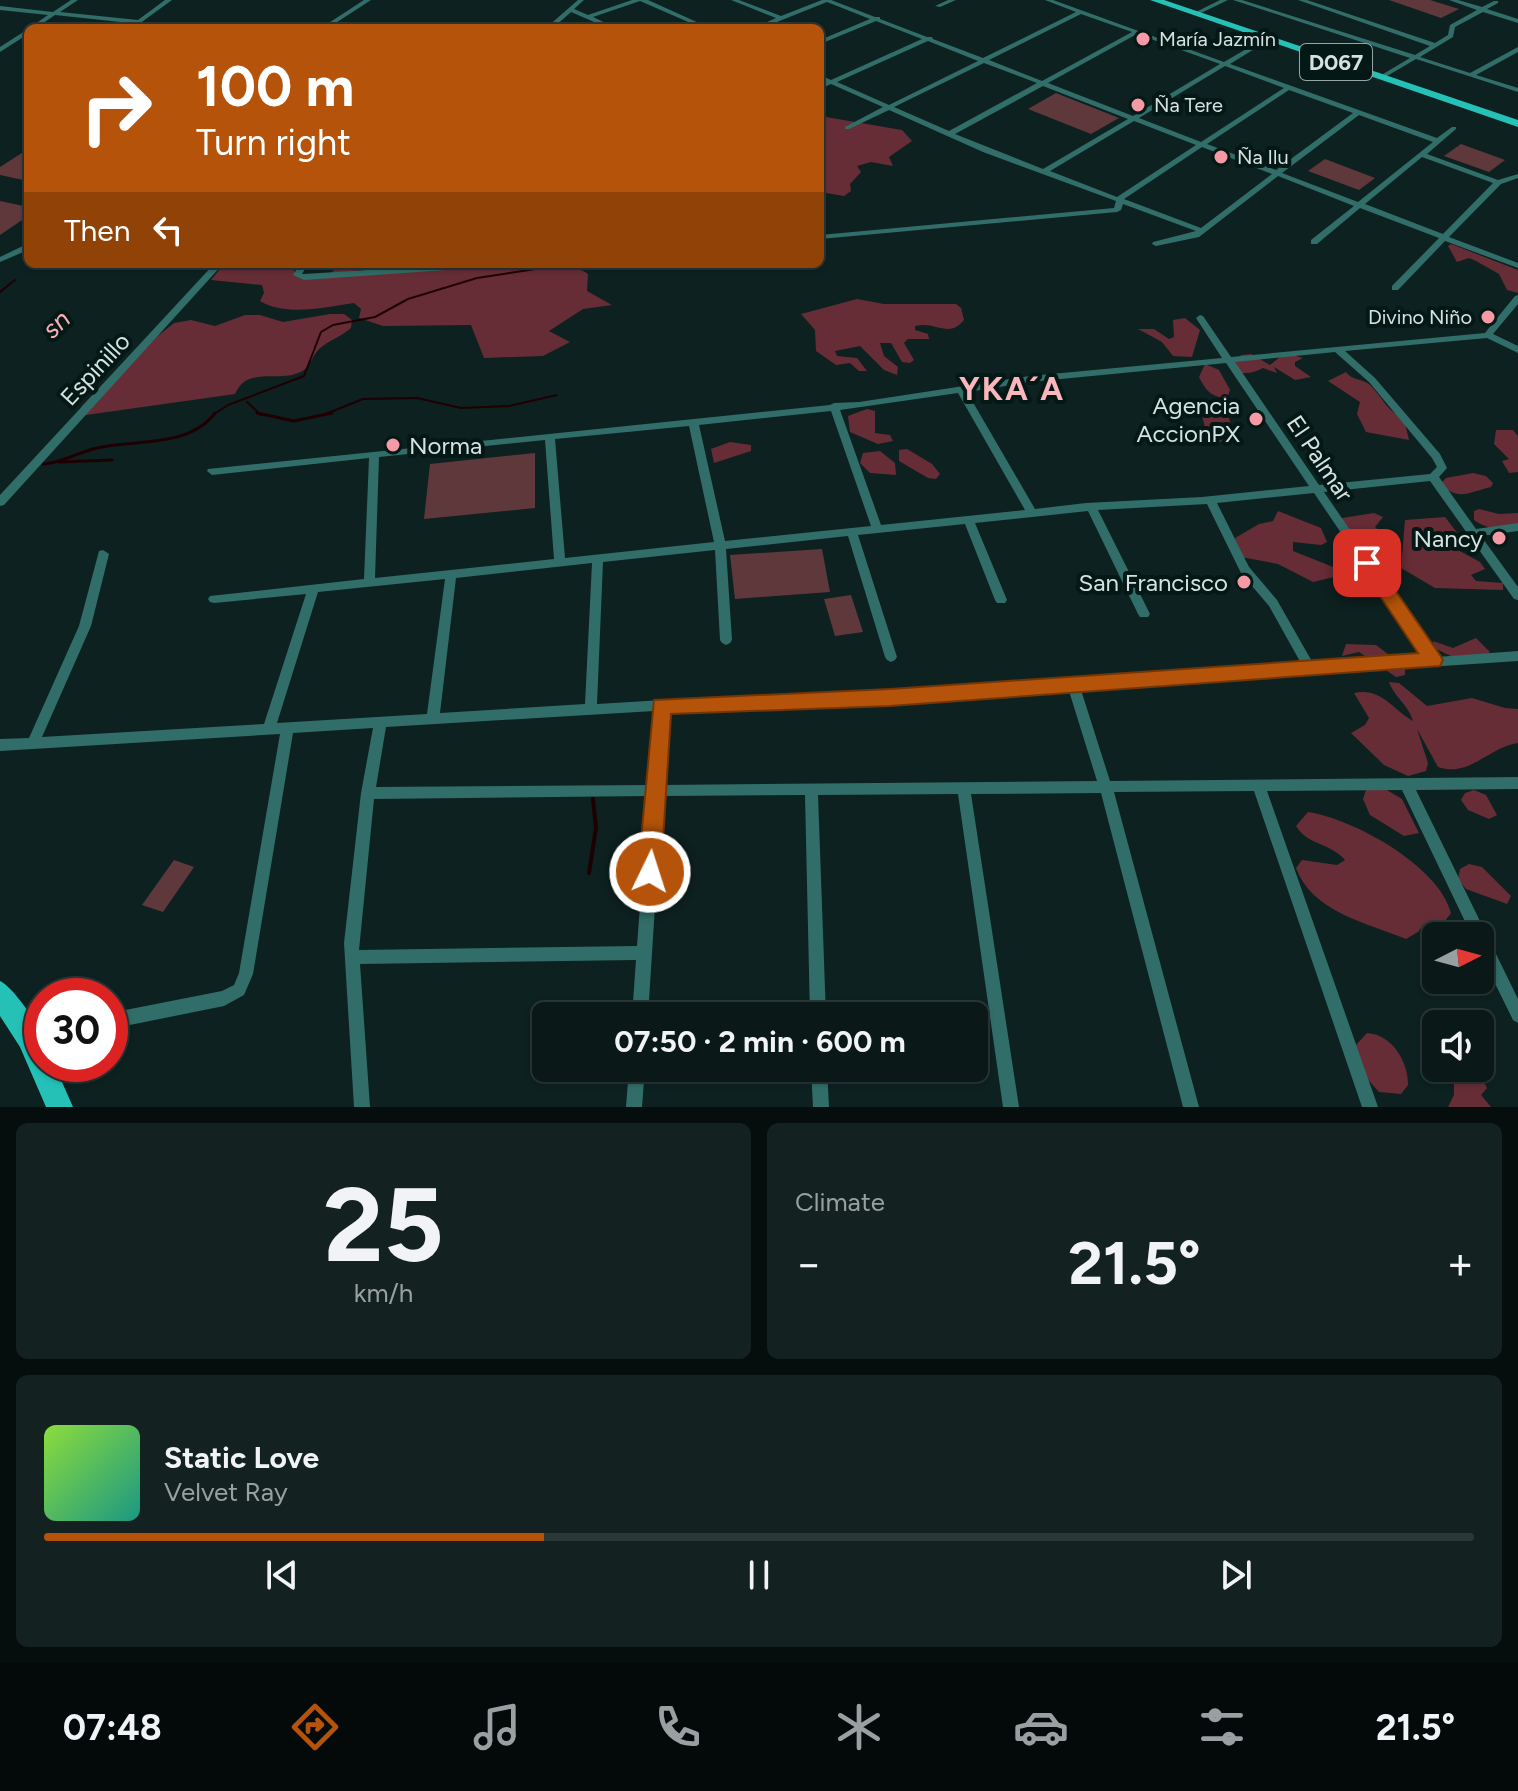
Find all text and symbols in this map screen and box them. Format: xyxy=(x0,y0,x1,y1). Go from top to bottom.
place label: María Jazmín xyxy=(1159,27,1276,51)
marker: María Jazmín xyxy=(1134,30,1152,48)
road number: D067 xyxy=(1300,44,1372,80)
text: 100 m xyxy=(196,53,354,120)
icon: right xyxy=(64,56,168,160)
place label: Ña Tere xyxy=(1154,93,1223,117)
marker: Ña Tere xyxy=(1129,96,1147,114)
text: Turn right xyxy=(196,121,351,164)
place label: Ña Ilu xyxy=(1237,145,1289,169)
marker: Ña Ilu xyxy=(1212,148,1230,166)
icon: left xyxy=(146,208,190,252)
text: Then xyxy=(64,212,130,249)
water label: sn xyxy=(35,303,77,345)
place label: Divino Niño xyxy=(1368,305,1472,329)
marker: Divino Niño xyxy=(1479,308,1497,326)
street label: Espinillo xyxy=(54,327,136,411)
district label: YKA´A xyxy=(959,370,1065,408)
place label: Agencia AccionPX xyxy=(1136,391,1240,448)
marker: Agencia AccionPX xyxy=(1247,410,1265,428)
street label: El Palmar xyxy=(1281,410,1359,506)
place label: Norma xyxy=(409,431,482,460)
marker: Norma xyxy=(384,436,402,454)
place label: Nancy xyxy=(1414,524,1483,553)
pin xyxy=(1333,529,1401,597)
marker: Nancy xyxy=(1490,529,1508,547)
icon: arrive xyxy=(1345,541,1389,585)
place label: San Francisco xyxy=(1079,568,1228,597)
marker: San Francisco xyxy=(1235,573,1253,591)
position arrow xyxy=(608,830,692,914)
north arrow xyxy=(1422,922,1494,994)
map controls xyxy=(1422,922,1494,1082)
speed limit sign: 30 xyxy=(24,978,128,1082)
button: sound xyxy=(1422,1010,1494,1082)
text: 07:50 · 2 min · 600 m xyxy=(614,1023,906,1060)
text: 25 xyxy=(323,1162,444,1287)
text: Climate xyxy=(795,1186,885,1218)
text: 21.5° xyxy=(1068,1227,1201,1299)
text: − xyxy=(795,1237,822,1290)
text: + xyxy=(1447,1237,1474,1290)
text: km/h xyxy=(354,1277,413,1309)
text: Static Love xyxy=(164,1439,319,1476)
text: Velvet Ray xyxy=(164,1476,288,1508)
icon: previous xyxy=(260,1553,304,1597)
icon: pause xyxy=(737,1553,781,1597)
icon: next xyxy=(1214,1553,1258,1597)
icon: directions xyxy=(287,1699,343,1755)
icon: music xyxy=(469,1699,525,1755)
icon: phone xyxy=(650,1699,706,1755)
icon: climate xyxy=(831,1699,887,1755)
icon: car xyxy=(1013,1699,1069,1755)
icon: filters xyxy=(1194,1699,1250,1755)
text: 07:48 xyxy=(63,1706,162,1749)
text: 21.5° xyxy=(1376,1706,1455,1749)

